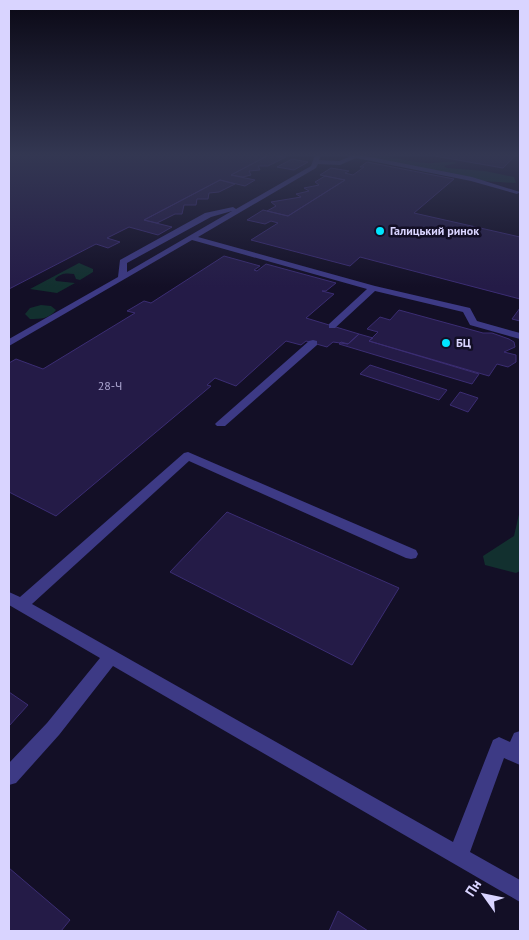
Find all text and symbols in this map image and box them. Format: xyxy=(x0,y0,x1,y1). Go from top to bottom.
place label: Галицький ринок xyxy=(390,223,479,238)
marker: Галицький ринок xyxy=(374,225,386,237)
place label: БЦ xyxy=(456,335,471,350)
marker: БЦ xyxy=(440,337,452,349)
house number: 28-Ч xyxy=(98,378,122,393)
north arrow xyxy=(459,870,509,920)
text: Пн xyxy=(461,876,485,900)

